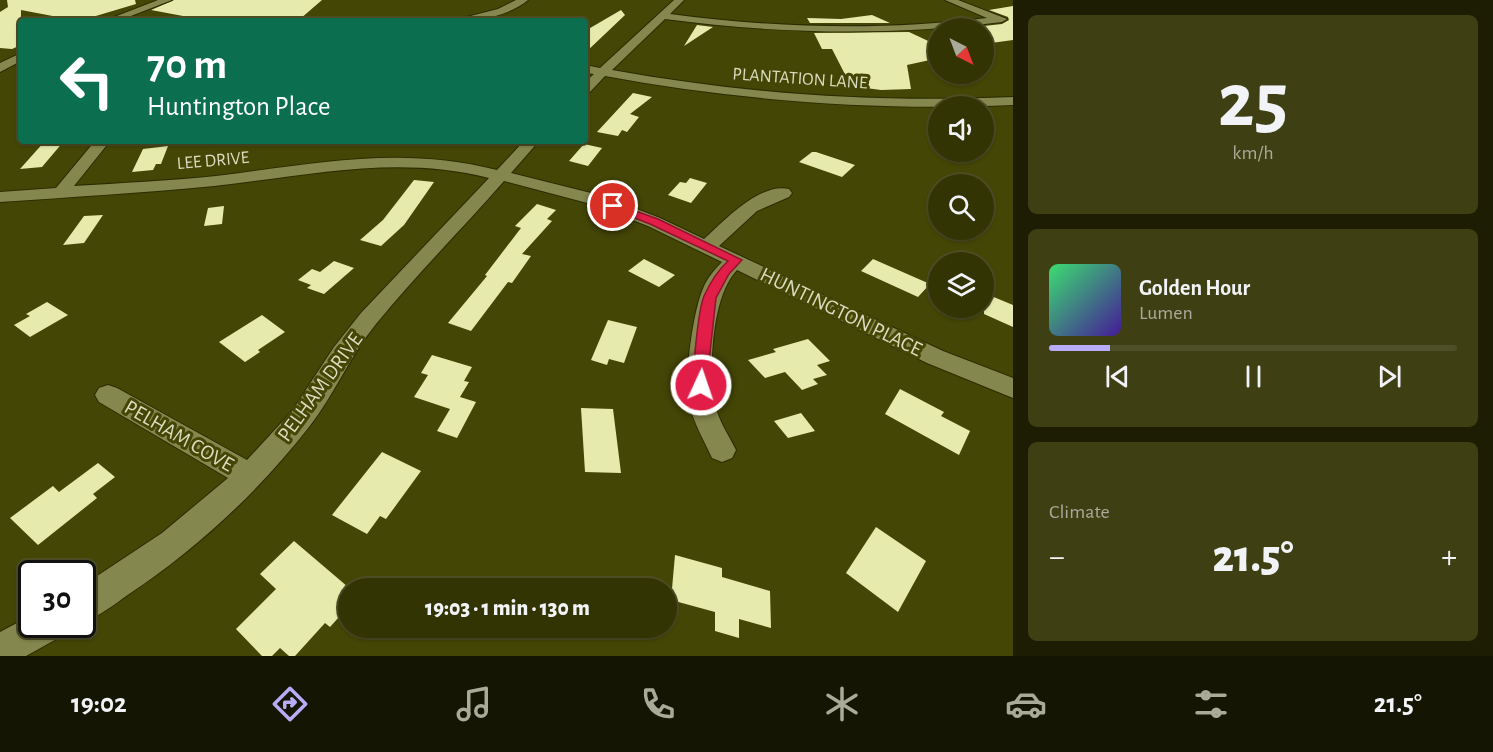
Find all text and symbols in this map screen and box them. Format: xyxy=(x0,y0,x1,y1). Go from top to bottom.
north arrow xyxy=(928,18,994,84)
map controls xyxy=(928,18,994,318)
icon: left xyxy=(48,42,126,120)
text: 70 m xyxy=(147,44,227,86)
text: 25 xyxy=(1218,63,1288,141)
street label: PLANTATION LANE xyxy=(732,65,868,93)
text: Huntington Place xyxy=(147,93,330,120)
button: sound xyxy=(928,96,994,162)
text: km/h xyxy=(1232,143,1274,163)
street label: LEE DRIVE xyxy=(176,149,250,173)
button: search xyxy=(928,174,994,240)
pin xyxy=(587,180,638,231)
icon: arrive xyxy=(596,189,629,222)
button: layers xyxy=(928,252,994,318)
street label: HUNTINGTON PLACE xyxy=(757,264,925,360)
text: Golden Hour xyxy=(1139,277,1250,299)
text: Lumen xyxy=(1139,303,1193,323)
street label: PELHAM DRIVE xyxy=(274,329,366,445)
position arrow xyxy=(669,353,733,417)
icon: previous xyxy=(1101,360,1134,393)
icon: pause xyxy=(1237,360,1270,393)
icon: next xyxy=(1373,360,1406,393)
street label: PELHAM COVE xyxy=(121,396,237,476)
text: Climate xyxy=(1049,502,1110,522)
text: 21.5° xyxy=(1212,535,1294,580)
text: − xyxy=(1049,541,1065,574)
text: + xyxy=(1441,541,1457,574)
speed limit sign: 30 xyxy=(18,560,96,638)
text: 19:03 · 1 min · 130 m xyxy=(425,597,590,619)
icon: directions xyxy=(269,683,311,725)
icon: music xyxy=(453,683,495,725)
icon: phone xyxy=(637,683,679,725)
icon: climate xyxy=(821,683,863,725)
icon: car xyxy=(1005,683,1047,725)
icon: filters xyxy=(1190,683,1232,725)
text: 19:02 xyxy=(71,690,127,717)
text: 21.5° xyxy=(1374,690,1422,717)

